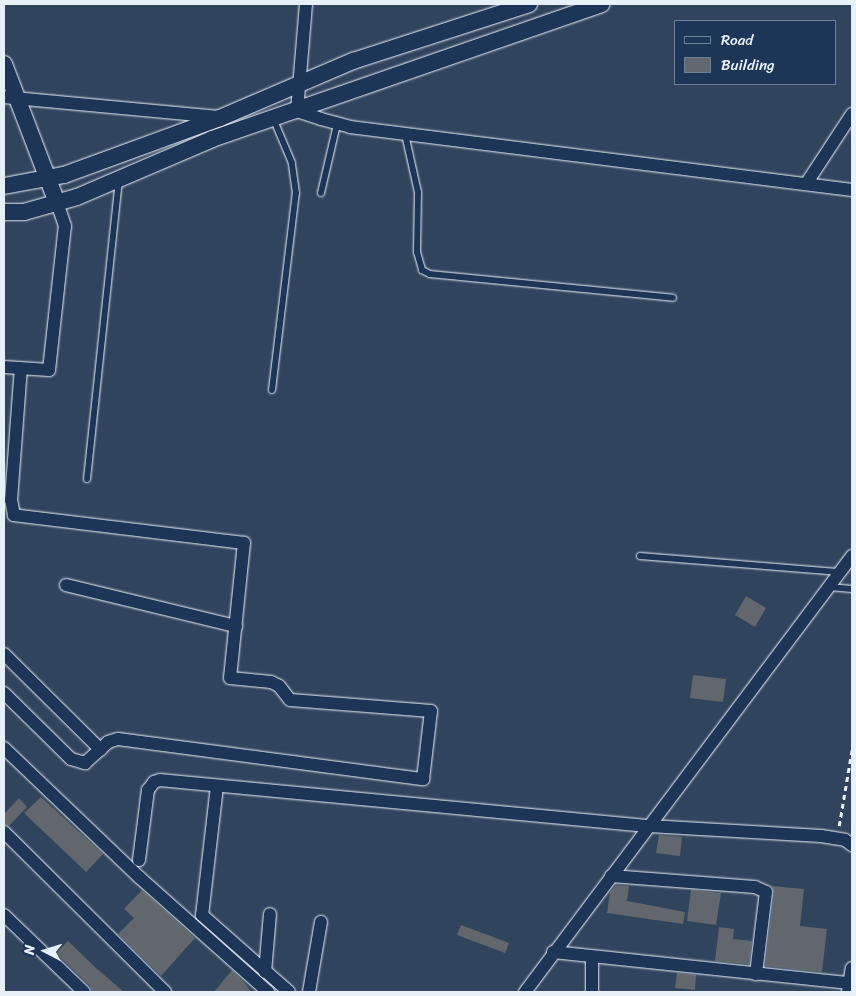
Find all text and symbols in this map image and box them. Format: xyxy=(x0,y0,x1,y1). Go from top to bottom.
legend xyxy=(674,20,836,85)
text: Road xyxy=(721,27,753,53)
text: Building xyxy=(721,52,775,78)
north arrow xyxy=(20,926,70,976)
text: N xyxy=(17,944,42,956)

